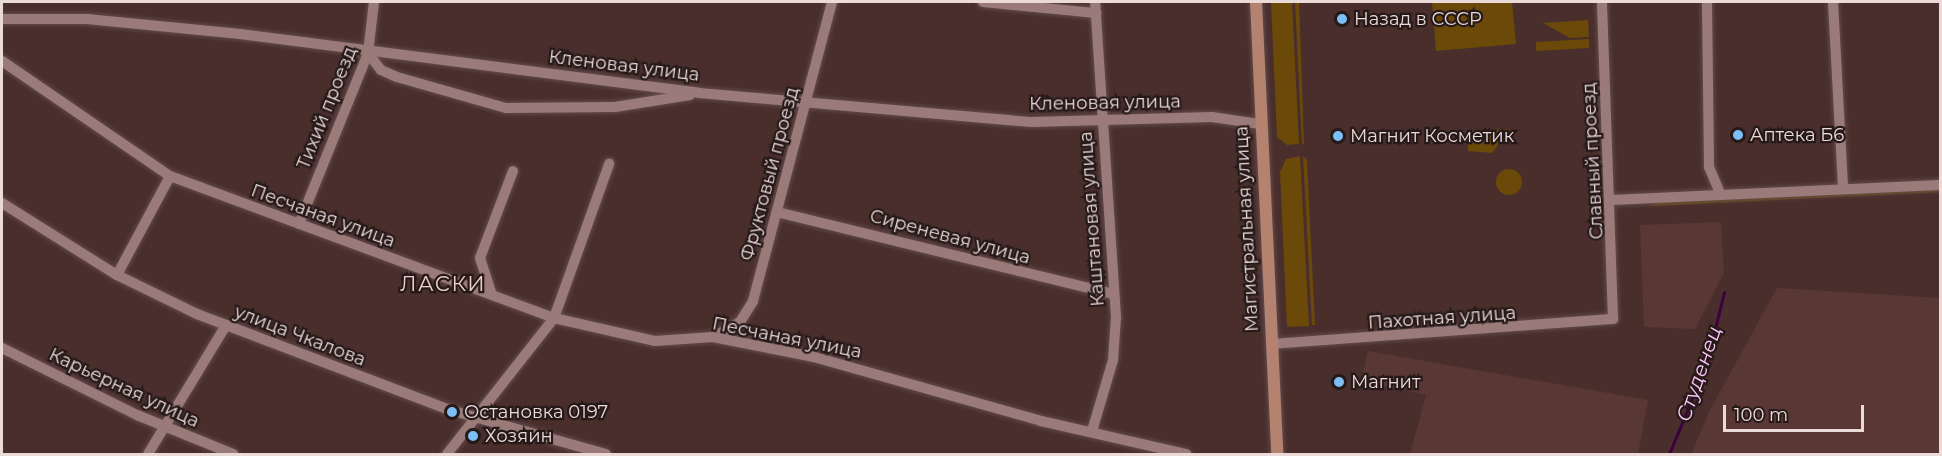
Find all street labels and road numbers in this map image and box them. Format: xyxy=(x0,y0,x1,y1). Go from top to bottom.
street label: Тихий проезд xyxy=(293,44,361,172)
street label: Кленовая улица xyxy=(547,46,701,86)
street label: Славный проезд xyxy=(1578,82,1608,240)
street label: Фруктовый проезд xyxy=(736,85,804,263)
street label: Кленовая улица xyxy=(1029,91,1181,115)
street label: Магистральная улица xyxy=(1231,126,1263,332)
street label: Каштановая улица xyxy=(1075,131,1109,307)
street label: Песчаная улица xyxy=(248,180,398,252)
street label: Сиреневая улица xyxy=(867,205,1033,269)
street label: улица Чкалова xyxy=(231,301,369,371)
street label: Пахотная улица xyxy=(1367,302,1517,334)
street label: Песчаная улица xyxy=(710,313,864,363)
street label: Карьерная улица xyxy=(45,344,203,432)

